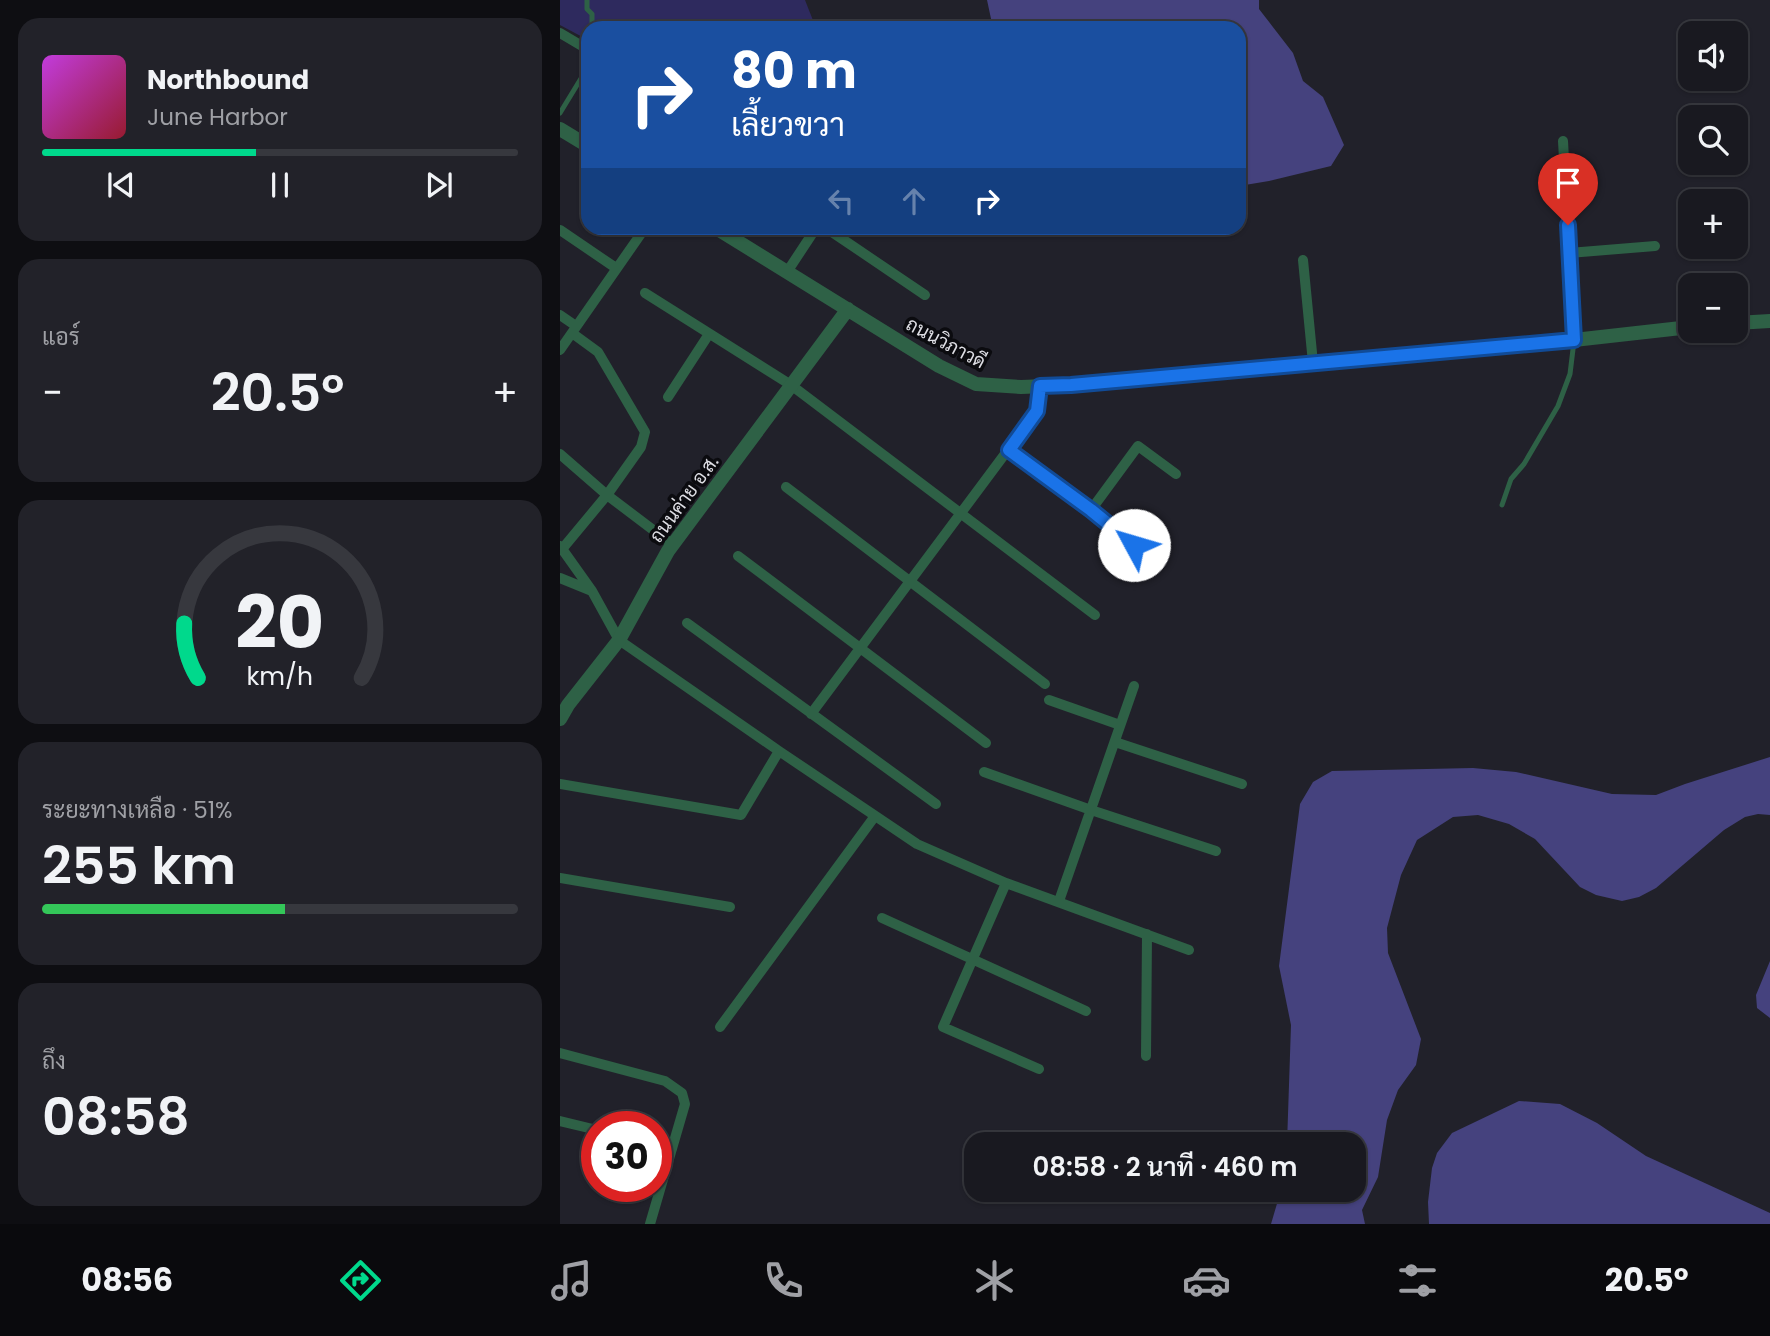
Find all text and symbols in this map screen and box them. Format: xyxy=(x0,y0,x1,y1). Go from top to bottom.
map controls xyxy=(1678,21,1748,343)
button: sound xyxy=(1678,21,1748,91)
text: 80 m xyxy=(731,37,857,105)
icon: right xyxy=(616,49,707,140)
text: Northbound xyxy=(147,62,309,98)
text: June Harbor xyxy=(147,101,288,133)
text: เลี้ยวขวา xyxy=(731,102,845,147)
button: search xyxy=(1678,105,1748,175)
pin xyxy=(1538,153,1598,225)
icon: arrive xyxy=(1549,164,1587,202)
icon: previous xyxy=(102,166,140,204)
icon: pause xyxy=(261,166,299,204)
icon: next xyxy=(420,166,458,204)
icon: left xyxy=(822,182,860,220)
icon: ahead xyxy=(895,182,933,220)
icon: right xyxy=(968,182,1006,220)
button: + xyxy=(1678,189,1748,259)
button: − xyxy=(1678,273,1748,343)
street label: ถนนวิภาวดี xyxy=(901,311,991,375)
text: แอร์ xyxy=(42,321,80,353)
text: 20.5° xyxy=(211,356,344,429)
text: − xyxy=(42,366,63,419)
text: + xyxy=(492,366,518,419)
street label: ถนนค่าย อ.ส. xyxy=(643,450,725,548)
position arrow xyxy=(1097,508,1171,582)
text: 20 xyxy=(235,572,325,673)
text: km/h xyxy=(247,659,313,694)
text: ระยะทางเหลือ · 51% xyxy=(42,794,233,826)
text: 255 km xyxy=(42,829,236,902)
text: ถึง xyxy=(42,1045,66,1077)
text: 08:58 xyxy=(42,1080,190,1153)
speed limit sign: 30 xyxy=(581,1111,672,1202)
text: 08:58 · 2 นาที · 460 m xyxy=(1032,1149,1298,1185)
icon: directions xyxy=(336,1256,385,1305)
icon: music xyxy=(547,1256,596,1305)
icon: phone xyxy=(759,1256,808,1305)
icon: climate xyxy=(970,1256,1019,1305)
icon: car xyxy=(1182,1256,1231,1305)
icon: filters xyxy=(1393,1256,1442,1305)
text: 08:56 xyxy=(81,1257,173,1302)
text: 20.5° xyxy=(1605,1257,1689,1302)

